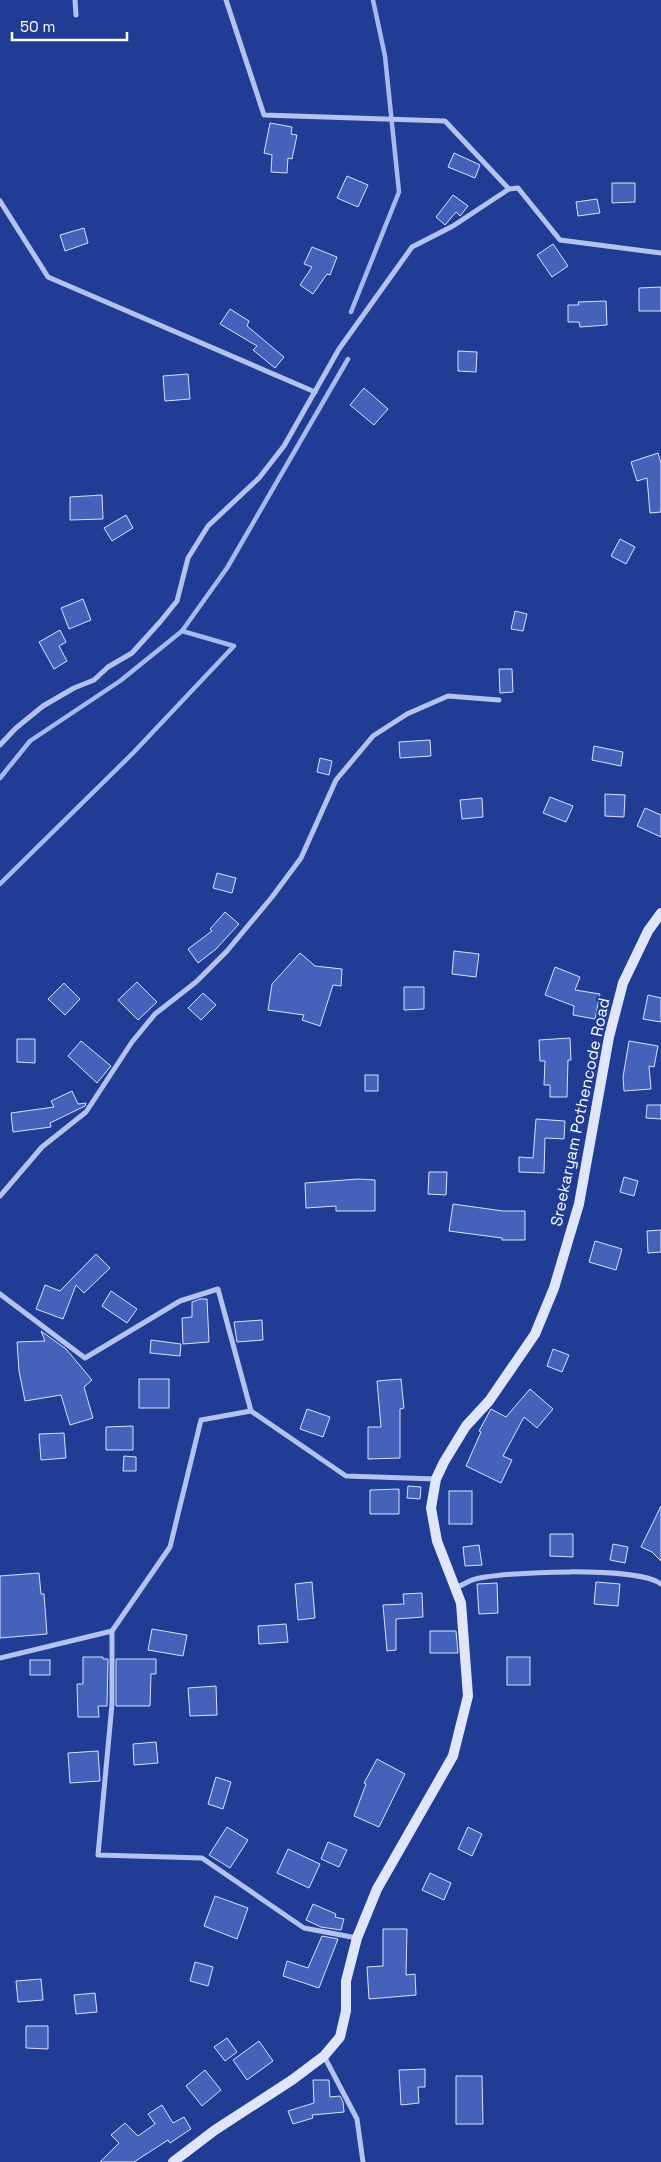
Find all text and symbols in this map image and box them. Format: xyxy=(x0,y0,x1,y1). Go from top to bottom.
scale bar xyxy=(12,10,128,42)
text: 50 m xyxy=(20,17,55,36)
street label: Sreekaryam Pothencode Road xyxy=(546,996,614,1228)

